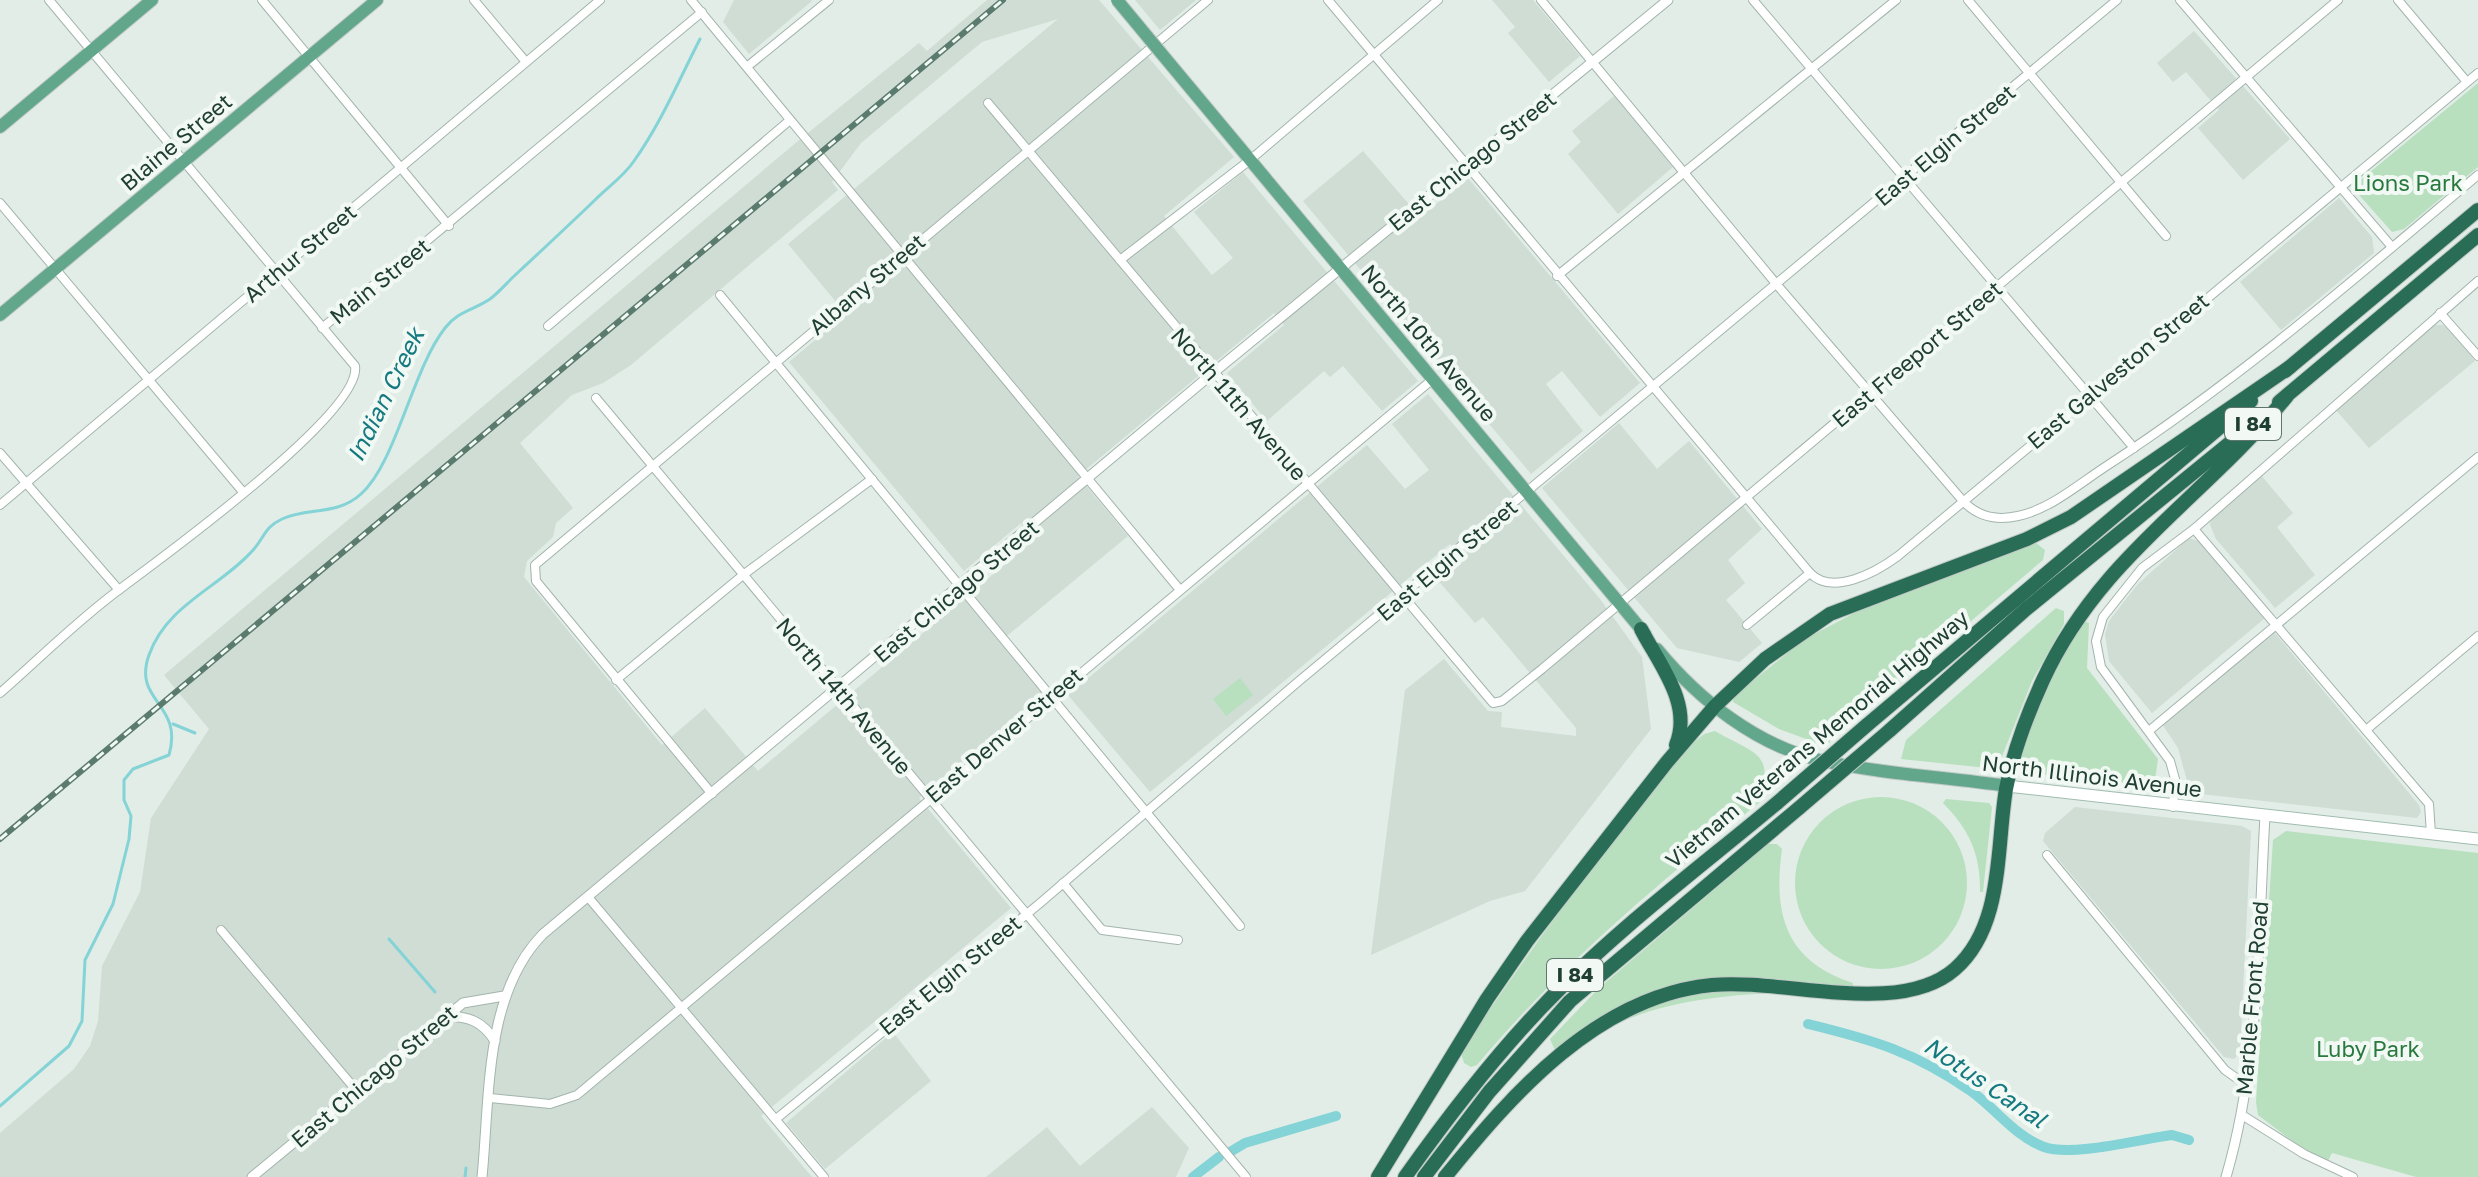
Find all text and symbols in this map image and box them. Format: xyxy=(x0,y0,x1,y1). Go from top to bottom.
street label: East Elgin Street xyxy=(1869,78,2021,211)
street label: East Chicago Street xyxy=(1382,85,1561,236)
street label: Blaine Street xyxy=(115,87,237,196)
park label: Lions Park xyxy=(2353,169,2463,196)
street label: Arthur Street xyxy=(238,198,361,308)
street label: Albany Street xyxy=(803,227,930,340)
street label: Main Street xyxy=(324,232,435,329)
street label: North 10th Avenue xyxy=(1356,259,1503,427)
street label: East Freeport Street xyxy=(1826,275,2007,433)
street label: East Galveston Street xyxy=(2021,287,2214,454)
water label: Indian Creek xyxy=(340,321,430,466)
street label: North 11th Avenue xyxy=(1166,322,1313,486)
road number: I 84 xyxy=(2225,408,2281,440)
street label: East Elgin Street xyxy=(1371,493,1523,626)
street label: East Chicago Street xyxy=(867,514,1044,668)
street label: Vietnam Veterans Memorial Highway xyxy=(1660,604,1974,873)
street label: North 14th Avenue xyxy=(771,612,918,780)
street label: East Denver Street xyxy=(920,661,1088,808)
street label: North Illinois Avenue xyxy=(1981,749,2203,802)
street label: Marble Front Road xyxy=(2230,900,2273,1096)
street label: East Elgin Street xyxy=(873,909,1026,1040)
road number: I 84 xyxy=(1547,959,1603,991)
street label: East Chicago Street xyxy=(285,999,462,1153)
water label: Notus Canal xyxy=(1919,1030,2054,1134)
park label: Luby Park xyxy=(2316,1035,2420,1062)

